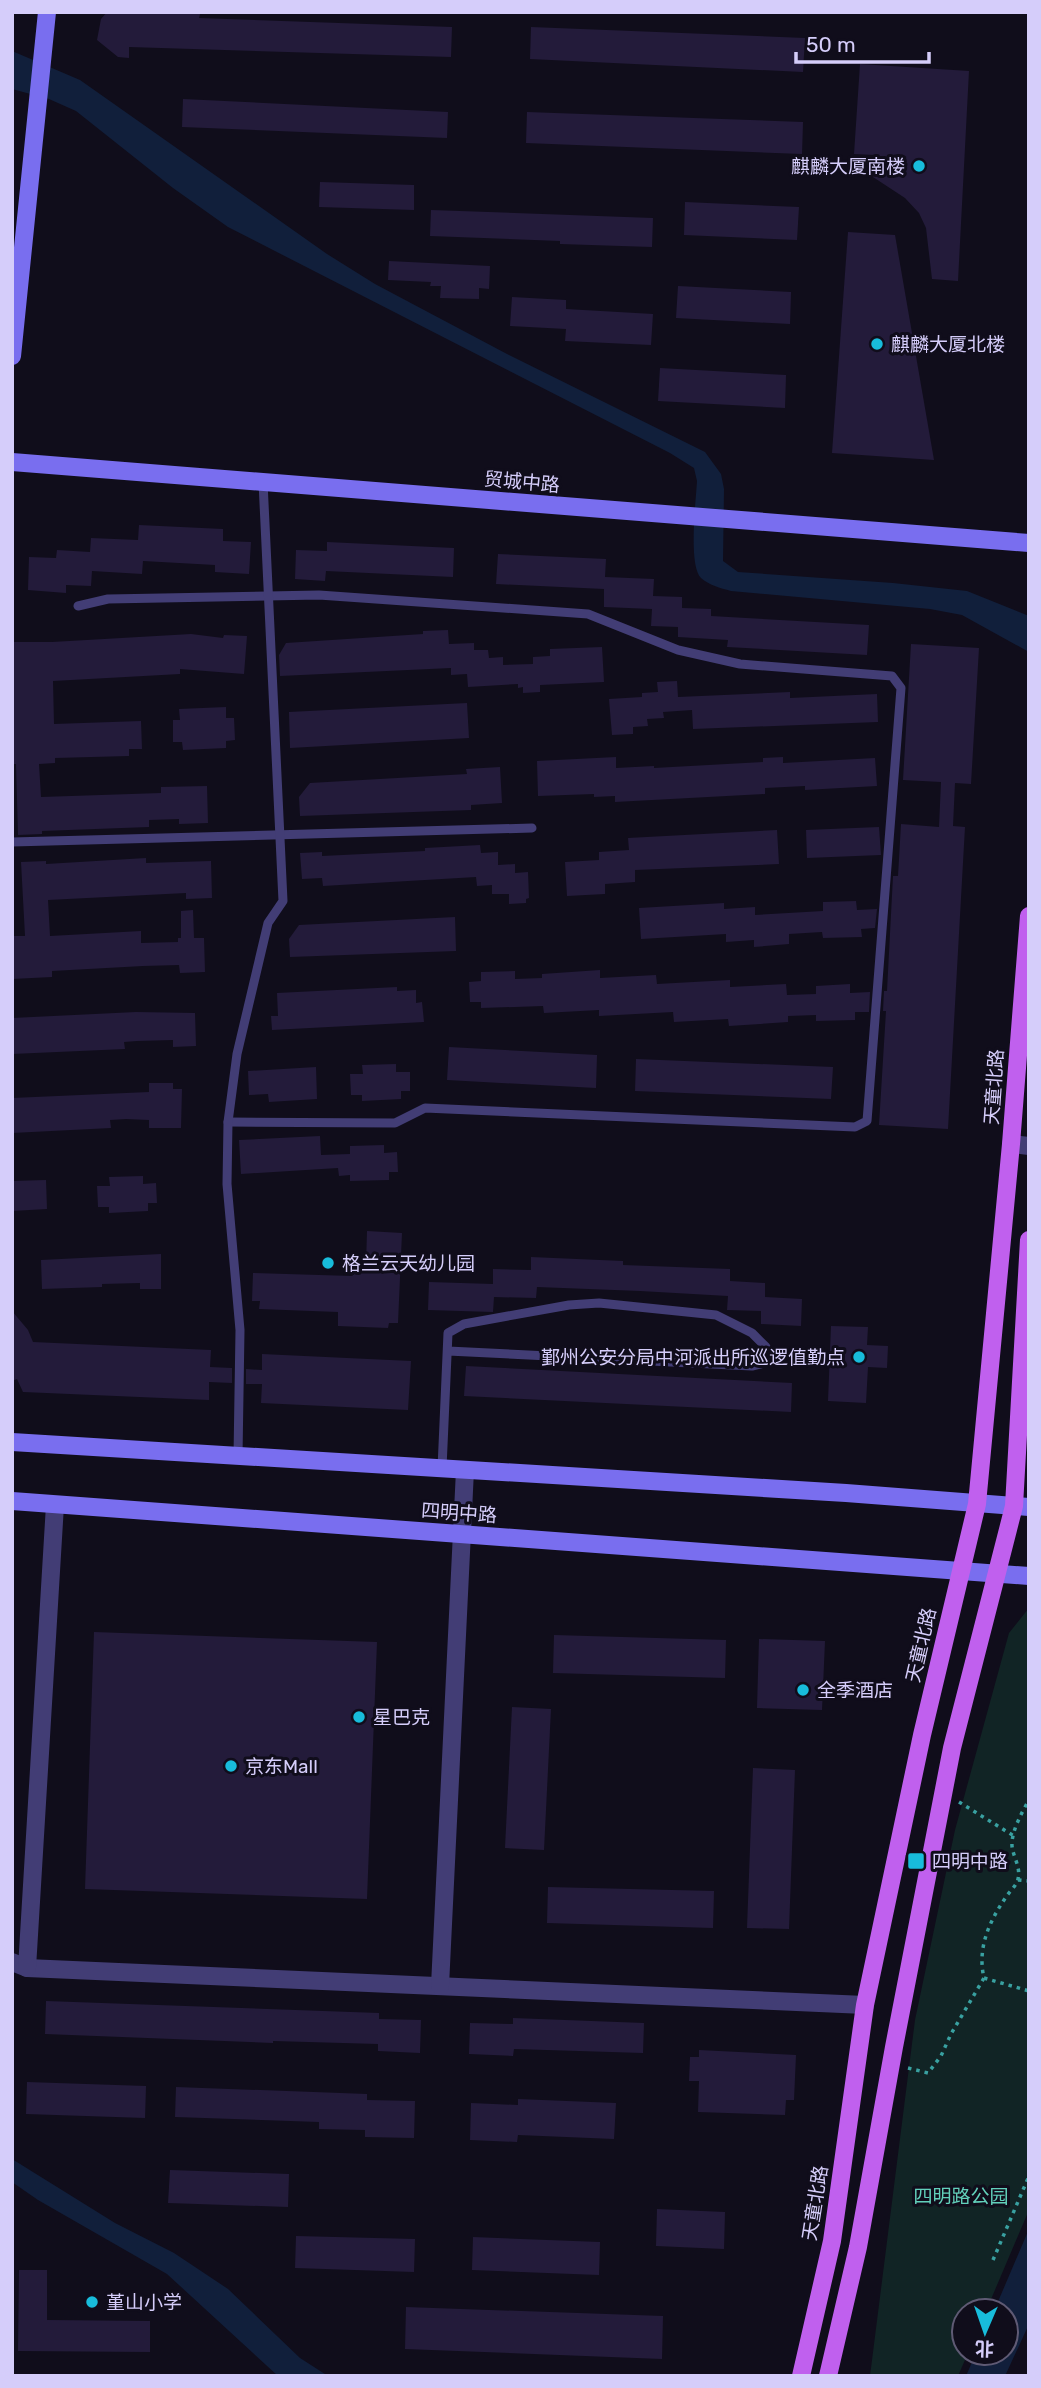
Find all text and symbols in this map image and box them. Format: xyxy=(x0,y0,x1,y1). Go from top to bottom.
scale bar xyxy=(796,21,929,65)
text: 50 m xyxy=(806,32,856,57)
place label: 麒麟大厦南楼 xyxy=(791,155,905,178)
marker: 麒麟大厦南楼 xyxy=(911,158,927,174)
place label: 麒麟大厦北楼 xyxy=(891,333,1005,356)
marker: 麒麟大厦北楼 xyxy=(869,336,885,352)
street label: 贸城中路 xyxy=(483,467,561,497)
street label: 天童北路 xyxy=(980,1048,1008,1126)
place label: 格兰云天幼儿园 xyxy=(342,1252,475,1275)
marker: 格兰云天幼儿园 xyxy=(320,1255,336,1271)
place label: 鄞州公安分局中河派出所巡逻值勤点 xyxy=(541,1346,845,1369)
marker: 鄞州公安分局中河派出所巡逻值勤点 xyxy=(851,1349,867,1365)
street label: 四明中路 xyxy=(420,1499,498,1527)
street label: 天童北路 xyxy=(901,1605,941,1685)
place label: 全季酒店 xyxy=(817,1679,893,1702)
marker: 全季酒店 xyxy=(795,1682,811,1698)
place label: 星巴克 xyxy=(373,1706,430,1729)
marker: 星巴克 xyxy=(351,1709,367,1725)
place label: 京东Mall xyxy=(245,1755,318,1778)
marker: 京东Mall xyxy=(223,1758,239,1774)
place label: 四明中路 xyxy=(932,1850,1008,1873)
marker: 四明中路 xyxy=(906,1851,926,1871)
street label: 天童北路 xyxy=(798,2164,832,2242)
park label: 四明路公园 xyxy=(913,2185,1009,2208)
place label: 堇山小学 xyxy=(106,2291,182,2314)
marker: 堇山小学 xyxy=(84,2294,100,2310)
north arrow xyxy=(950,2297,1020,2367)
text: 北 xyxy=(975,2337,994,2360)

